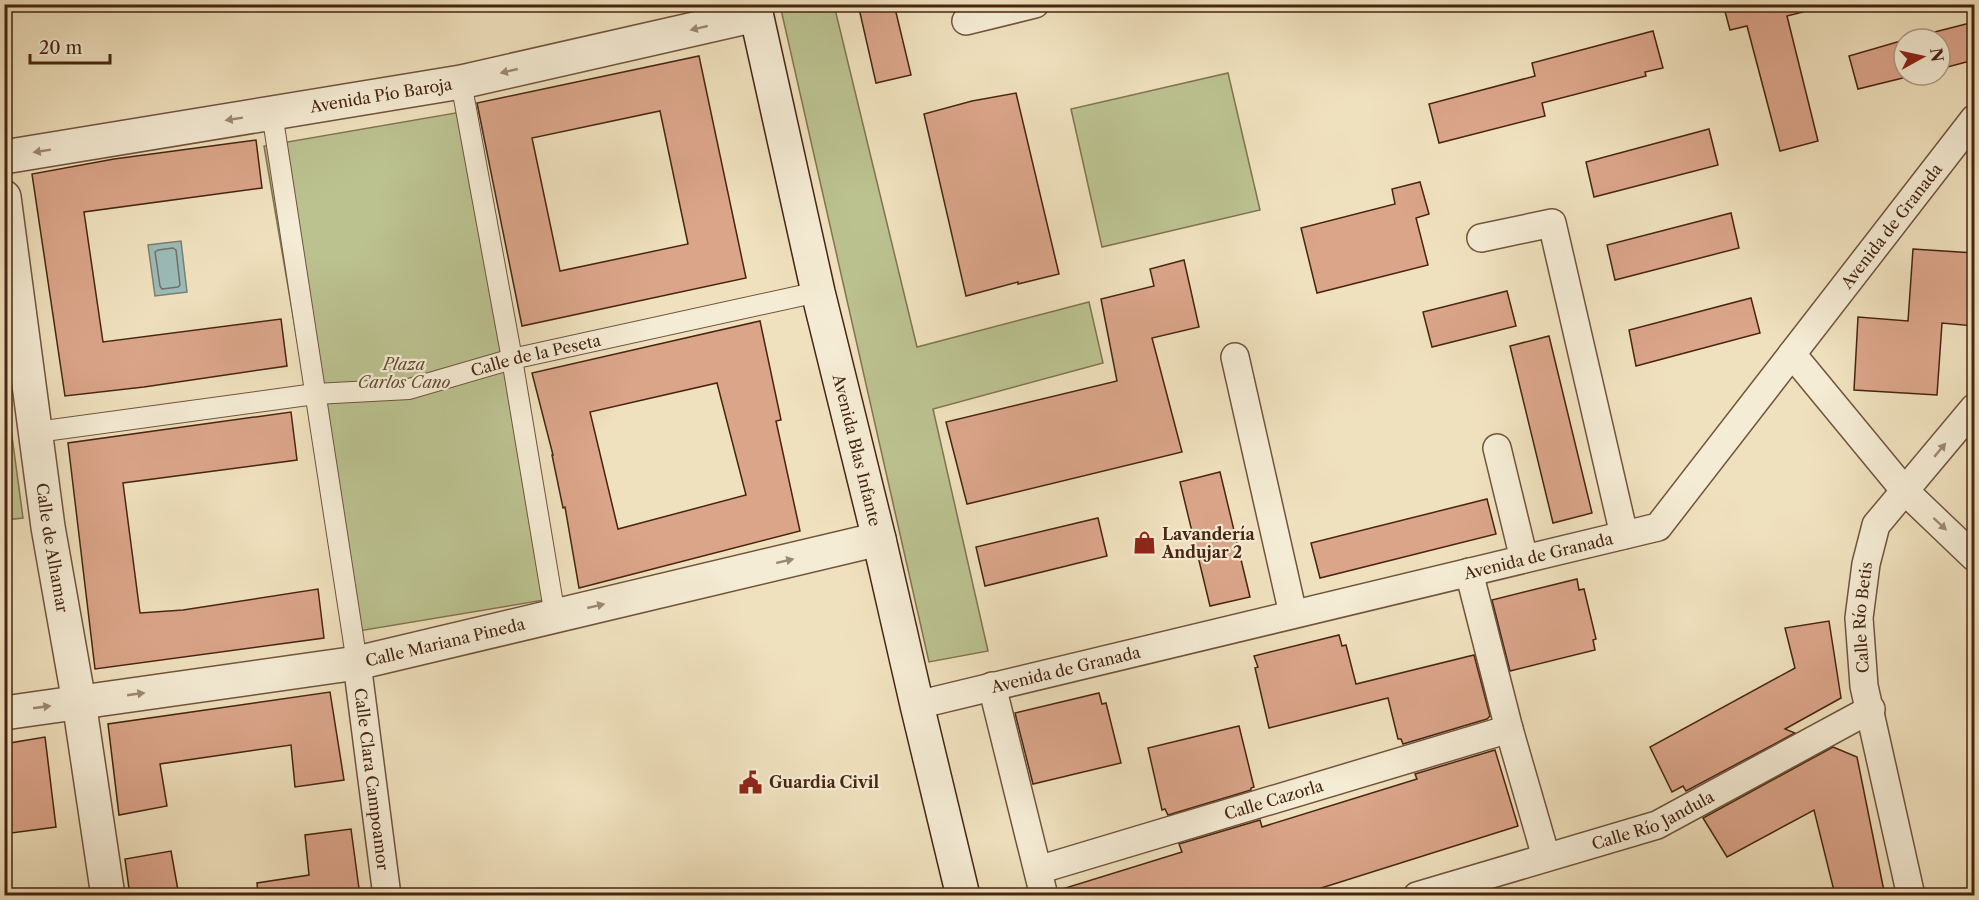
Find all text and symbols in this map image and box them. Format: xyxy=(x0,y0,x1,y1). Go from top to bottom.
one-way arrow xyxy=(690,24,708,34)
scale bar xyxy=(30,27,110,65)
north arrow xyxy=(1892,27,1952,87)
text: 20 m xyxy=(39,37,83,59)
text: N xyxy=(1926,47,1948,63)
one-way arrow xyxy=(499,67,518,76)
street label: Avenida Pío Baroja xyxy=(307,74,454,117)
one-way arrow xyxy=(224,115,243,124)
one-way arrow xyxy=(32,147,51,156)
street label: Avenida de Granada xyxy=(1836,159,1946,293)
street label: Calle de la Peseta xyxy=(468,330,603,380)
park label: Plaza Carlos Cano xyxy=(358,354,451,392)
street label: Avenida Blas Infante xyxy=(828,371,885,528)
one-way arrow xyxy=(1933,442,1946,458)
street label: Calle de Alhamar xyxy=(32,482,73,614)
one-way arrow xyxy=(1932,517,1947,531)
place label: Lavandería Andujar 2 xyxy=(1161,524,1255,562)
street label: Avenida de Granada xyxy=(1461,528,1616,584)
shop icon: Lavandería Andujar 2 xyxy=(1131,530,1157,556)
one-way arrow xyxy=(776,556,795,566)
street label: Calle Río Betis xyxy=(1849,561,1876,674)
one-way arrow xyxy=(586,601,605,611)
street label: Calle Mariana Pineda xyxy=(363,613,527,671)
street label: Avenida de Granada xyxy=(988,642,1143,697)
street label: Calle Clara Campoamor xyxy=(350,687,394,872)
one-way arrow xyxy=(127,689,146,698)
one-way arrow xyxy=(32,703,51,712)
public building icon: Guardia Civil xyxy=(738,769,764,795)
place label: Guardia Civil xyxy=(769,772,879,792)
street label: Calle Cazorla xyxy=(1222,775,1326,824)
street label: Calle Río Jandula xyxy=(1589,786,1718,854)

